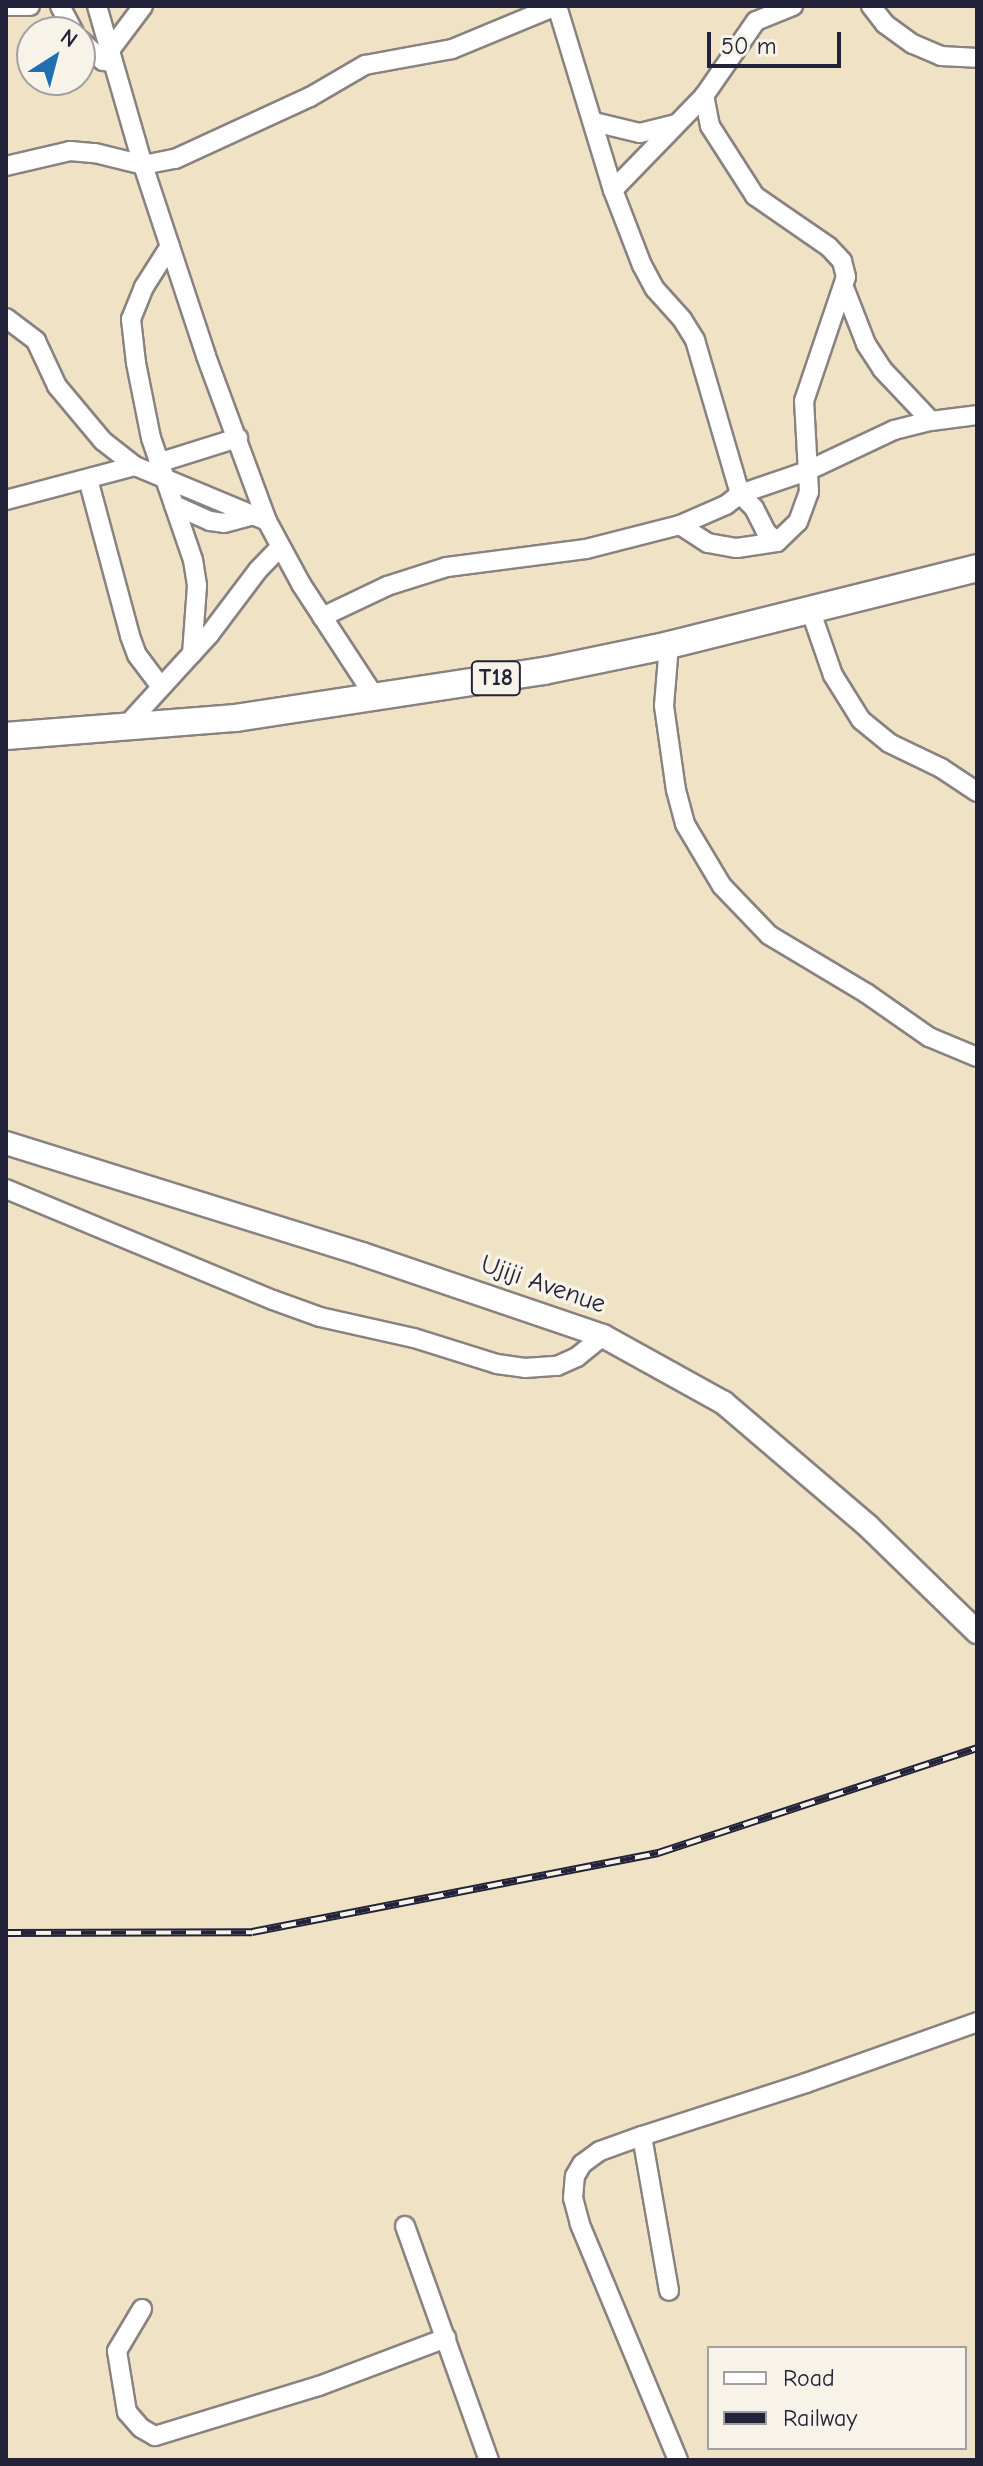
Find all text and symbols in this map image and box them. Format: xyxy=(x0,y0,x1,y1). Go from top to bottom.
north arrow xyxy=(16,16,96,96)
scale bar xyxy=(711,16,845,66)
text: N xyxy=(55,23,82,53)
text: 50 m xyxy=(721,32,777,60)
road number: T18 xyxy=(470,658,522,698)
street label: Ujiji Avenue xyxy=(477,1249,609,1321)
legend xyxy=(707,2346,967,2450)
text: Road xyxy=(783,2364,835,2392)
text: Railway xyxy=(783,2404,857,2432)

